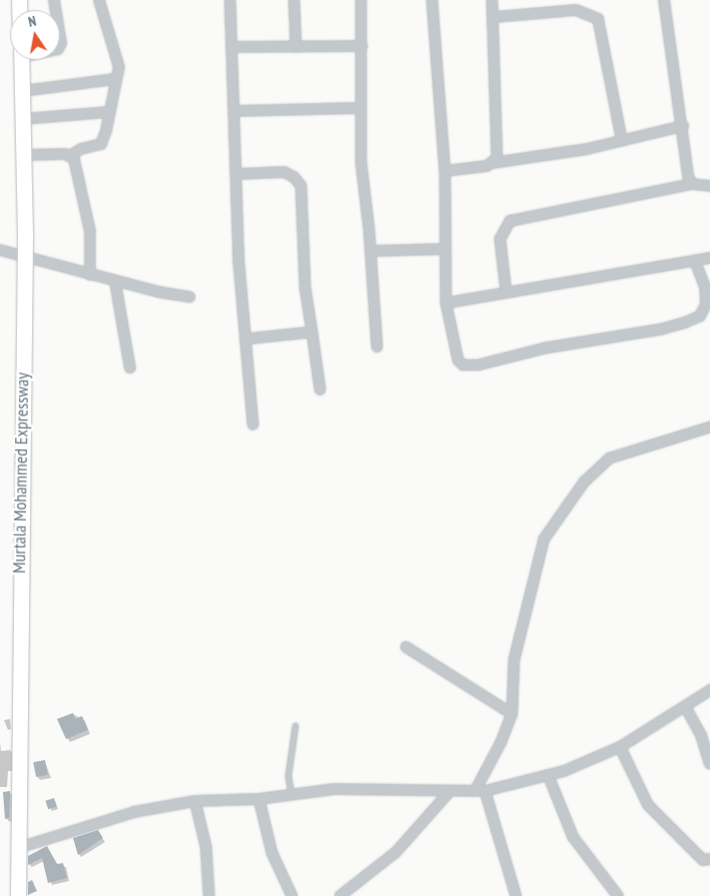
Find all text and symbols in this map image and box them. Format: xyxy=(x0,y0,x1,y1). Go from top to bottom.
north arrow xyxy=(10,10,60,60)
text: N xyxy=(27,12,38,31)
street label: Murtala Mohammed Expressway xyxy=(8,372,34,574)

